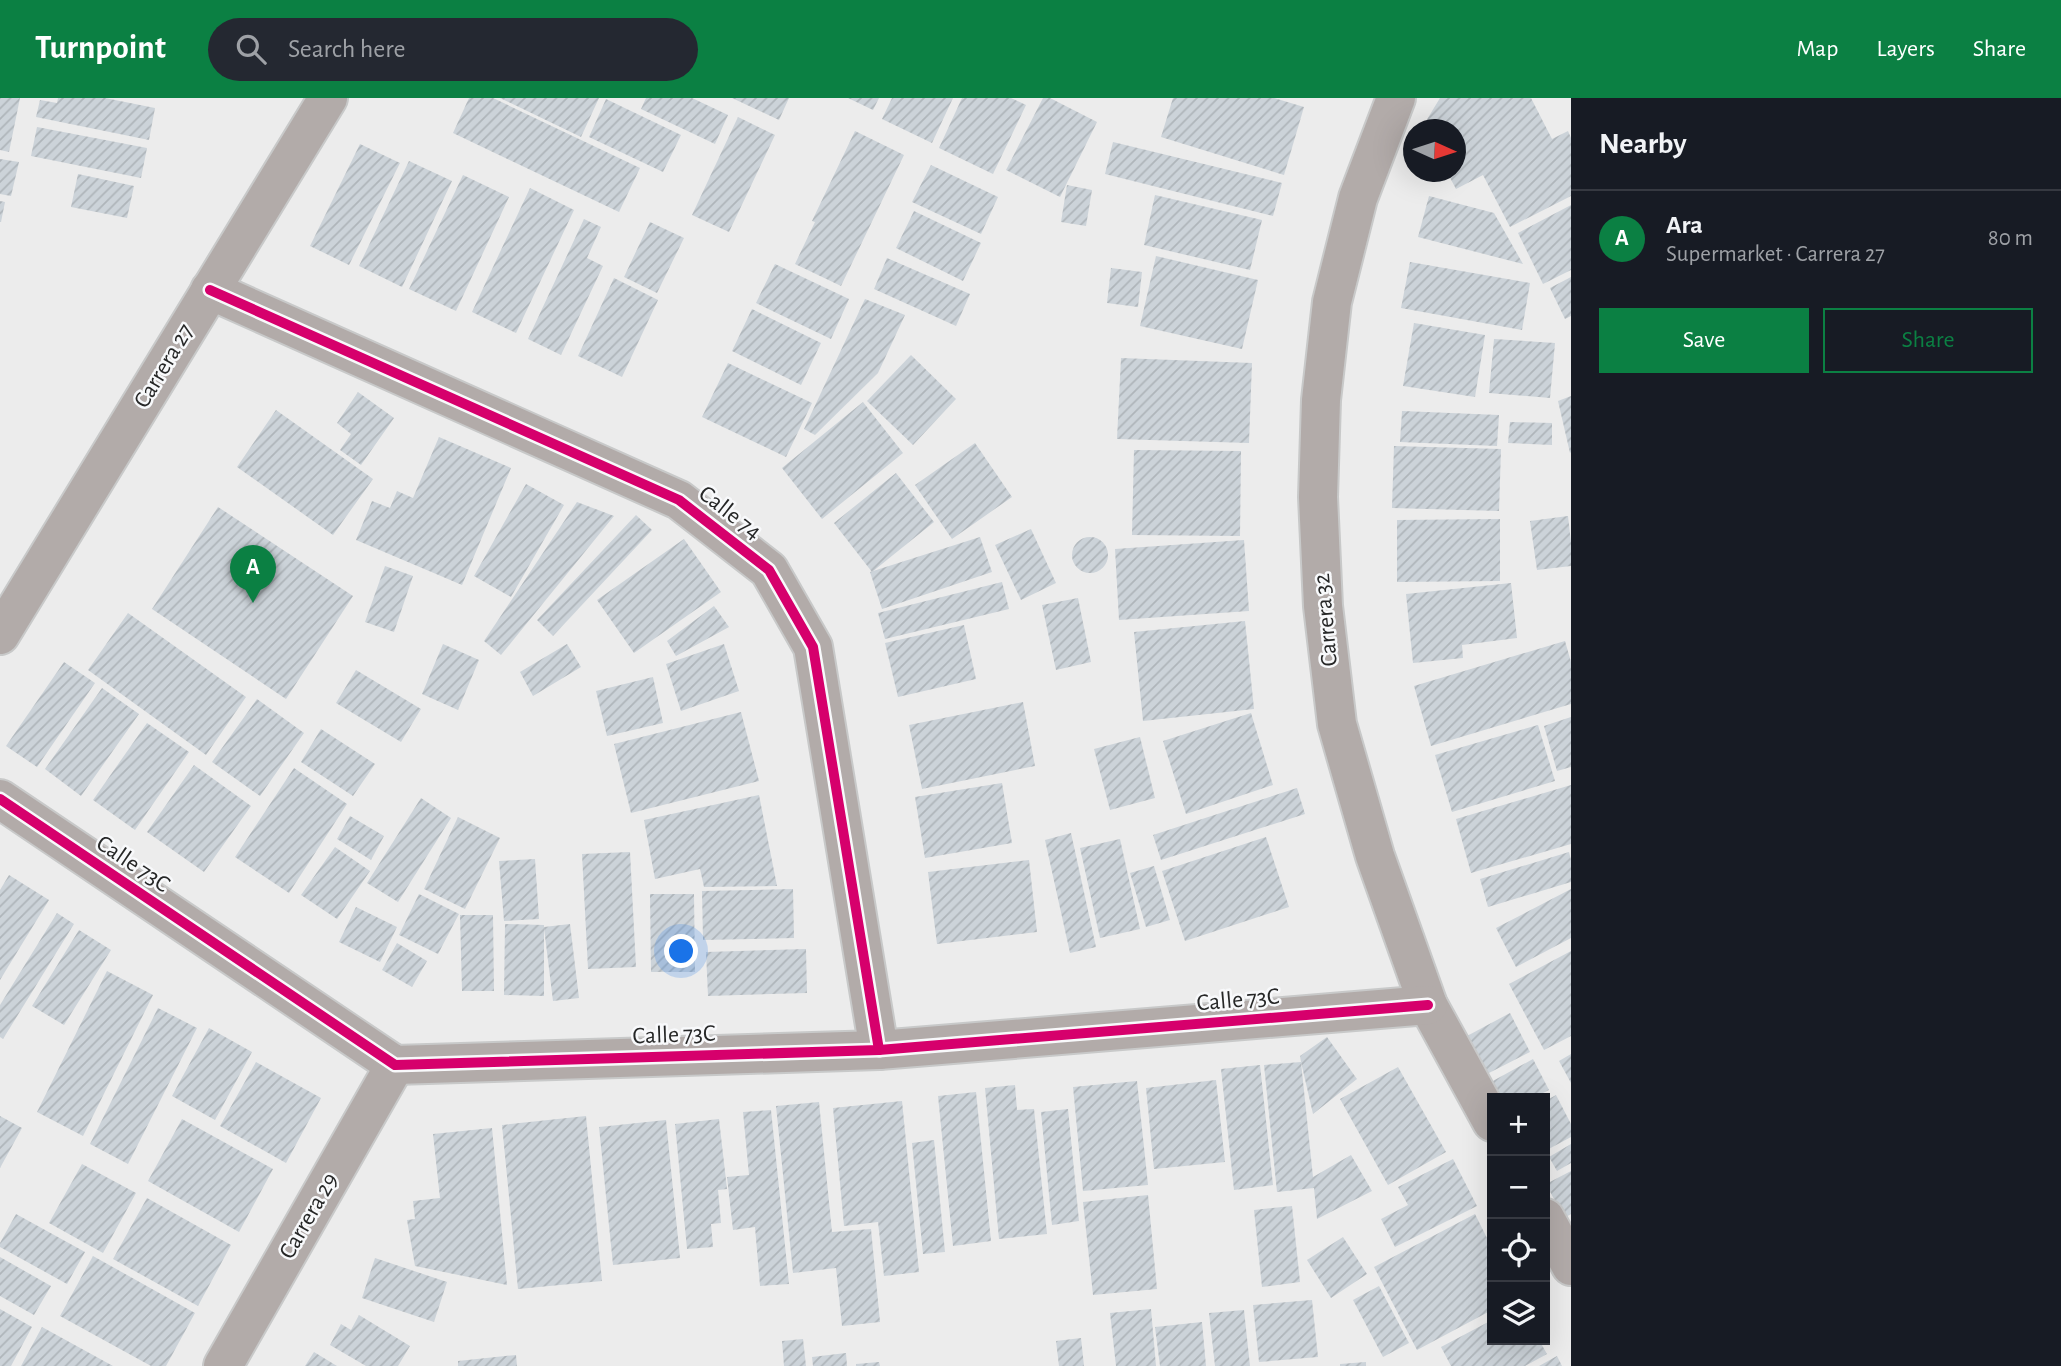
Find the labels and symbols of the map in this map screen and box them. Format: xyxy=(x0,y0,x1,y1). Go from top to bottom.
north arrow xyxy=(1403,119,1466,182)
street label: Carrera 27 xyxy=(130,320,198,412)
street label: Calle 74 xyxy=(694,481,766,545)
pin: A xyxy=(230,545,276,603)
street label: Carrera 32 xyxy=(1310,572,1342,667)
street label: Calle 73C xyxy=(92,831,174,897)
your location xyxy=(664,934,698,968)
street label: Calle 73C xyxy=(1196,984,1280,1016)
street label: Calle 73C xyxy=(632,1022,716,1048)
street label: Carrera 29 xyxy=(275,1169,343,1263)

